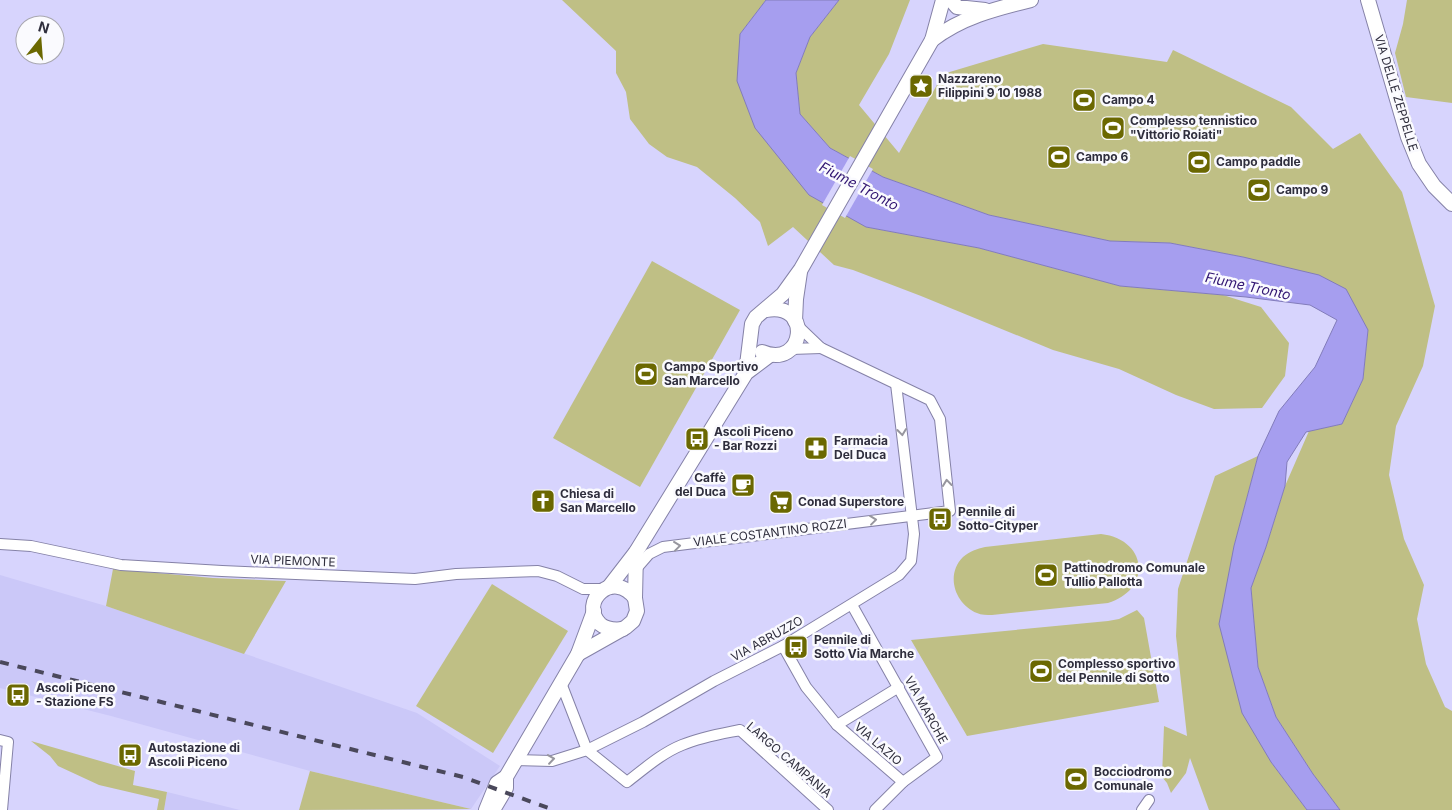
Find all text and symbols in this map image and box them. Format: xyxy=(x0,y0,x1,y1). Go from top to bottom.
north arrow xyxy=(15,15,65,65)
text: N xyxy=(36,17,52,37)
street label: VIA DELLE ZEPPELLE xyxy=(1372,33,1421,153)
place label: Nazzareno Filippini 9 10 1988 xyxy=(938,71,1042,100)
place icon: Nazzareno Filippini 9 10 1988 xyxy=(908,73,934,99)
sports icon: Campo 4 xyxy=(1071,87,1097,113)
place label: Campo 4 xyxy=(1102,92,1155,107)
place label: Complesso tennistico "Vittorio Roiati" xyxy=(1130,113,1257,142)
sports icon: Complesso tennistico "Vittorio Roiati" xyxy=(1100,115,1126,141)
sports icon: Campo 6 xyxy=(1046,144,1072,170)
place label: Campo 6 xyxy=(1076,149,1129,164)
sports icon: Campo paddle xyxy=(1186,149,1212,175)
place label: Campo paddle xyxy=(1216,154,1301,169)
water label: Fiume Tronto xyxy=(817,158,902,214)
sports icon: Campo 9 xyxy=(1246,177,1272,203)
place label: Campo 9 xyxy=(1276,182,1329,197)
water label: Fiume Tronto xyxy=(1204,268,1292,303)
place label: Campo Sportivo San Marcello xyxy=(664,359,758,388)
sports icon: Campo Sportivo San Marcello xyxy=(633,361,659,387)
place label: Ascoli Piceno - Bar Rozzi xyxy=(714,424,793,453)
bus stop icon: Ascoli Piceno - Bar Rozzi xyxy=(684,426,710,452)
one-way arrow xyxy=(896,429,907,437)
place label: Farmacia Del Duca xyxy=(834,433,888,462)
pharmacy icon: Farmacia Del Duca xyxy=(803,435,829,461)
place label: Caffè del Duca xyxy=(675,470,726,499)
cafe icon: Caffè del Duca xyxy=(730,472,756,498)
one-way arrow xyxy=(942,479,953,487)
place label: Chiesa di San Marcello xyxy=(560,486,636,515)
church icon: Chiesa di San Marcello xyxy=(530,488,556,514)
supermarket icon: Conad Superstore xyxy=(768,489,794,515)
place label: Conad Superstore xyxy=(798,494,904,509)
place label: Pennile di Sotto-Cityper xyxy=(958,504,1038,533)
bus stop icon: Pennile di Sotto-Cityper xyxy=(927,506,953,532)
one-way arrow xyxy=(869,515,877,526)
street label: VIALE COSTANTINO ROZZI xyxy=(692,516,848,549)
one-way arrow xyxy=(672,541,681,551)
street label: VIA PIEMONTE xyxy=(250,552,336,569)
place label: Pattinodromo Comunale Tullio Pallotta xyxy=(1064,560,1205,589)
sports icon: Pattinodromo Comunale Tullio Pallotta xyxy=(1033,562,1059,588)
street label: VIA ABRUZZO xyxy=(728,613,805,664)
place label: Pennile di Sotto Via Marche xyxy=(814,632,914,661)
bus stop icon: Pennile di Sotto Via Marche xyxy=(783,634,809,660)
place label: Complesso sportivo del Pennile di Sotto xyxy=(1058,656,1176,685)
sports icon: Complesso sportivo del Pennile di Sotto xyxy=(1028,658,1054,684)
street label: VIA MARCHE xyxy=(902,673,951,746)
place label: Ascoli Piceno - Stazione FS xyxy=(36,680,115,709)
bus stop icon: Ascoli Piceno - Stazione FS xyxy=(5,682,31,708)
street label: LARGO CAMPANIA xyxy=(744,719,835,801)
street label: VIA LAZIO xyxy=(851,719,905,768)
place label: Autostazione di Ascoli Piceno xyxy=(148,740,240,769)
bus stop icon: Autostazione di Ascoli Piceno xyxy=(117,742,143,768)
one-way arrow xyxy=(548,754,556,765)
place label: Bocciodromo Comunale xyxy=(1094,764,1172,793)
sports icon: Bocciodromo Comunale xyxy=(1063,766,1089,792)

